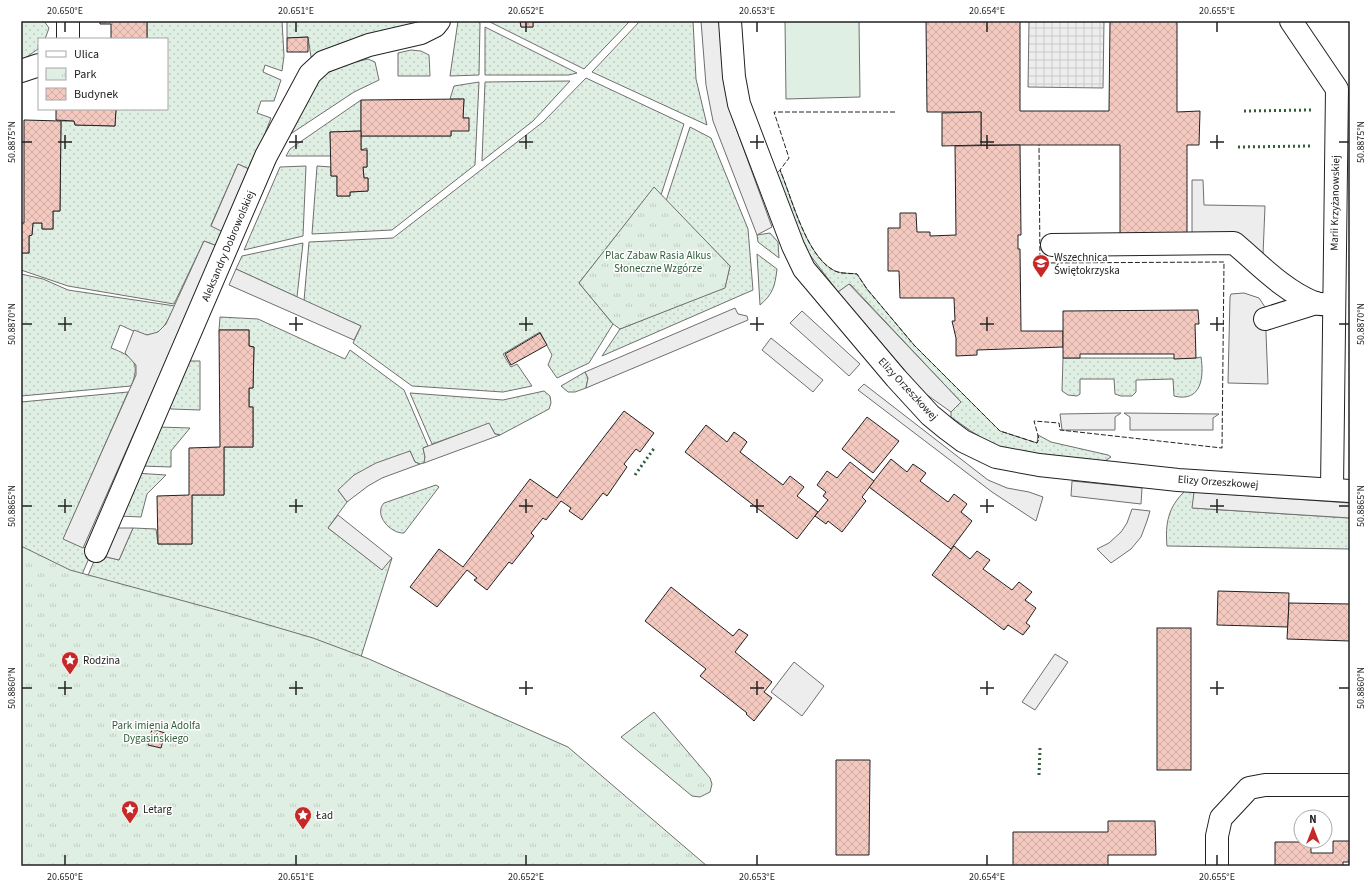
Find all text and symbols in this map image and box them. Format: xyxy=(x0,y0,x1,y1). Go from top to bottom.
text: 20.650°E xyxy=(47,4,83,18)
text: 20.651°E xyxy=(278,4,314,18)
text: 20.652°E xyxy=(508,4,544,18)
text: 20.653°E xyxy=(739,4,775,18)
text: 20.654°E xyxy=(969,4,1005,18)
text: 20.655°E xyxy=(1199,4,1235,18)
legend xyxy=(38,38,168,110)
text: Ulica xyxy=(74,46,99,63)
text: Park xyxy=(74,66,96,83)
text: Budynek xyxy=(74,86,118,103)
text: 50.8875°N xyxy=(5,121,19,163)
text: 50.8875°N xyxy=(1354,121,1368,163)
street label: Marii Krzyżanowskiej xyxy=(1327,155,1343,251)
street label: Aleksandry Dobrowolskiej xyxy=(198,188,258,304)
park label: Plac Zabaw Rasia Alkus Słoneczne Wzgórze xyxy=(605,248,711,276)
place label: Wszechnica Świętokrzyska xyxy=(1054,250,1120,278)
school or university icon: Wszechnica Świętokrzyska xyxy=(1031,253,1051,278)
text: 50.8870°N xyxy=(5,303,19,345)
text: 50.8870°N xyxy=(1354,303,1368,345)
street label: Elizy Orzeszkowej xyxy=(875,354,941,424)
street label: Elizy Orzeszkowej xyxy=(1177,472,1259,492)
text: 50.8865°N xyxy=(5,485,19,527)
text: 50.8865°N xyxy=(1354,485,1368,527)
place icon: Rodzina xyxy=(60,650,80,675)
place label: Rodzina xyxy=(83,653,120,668)
text: 50.8860°N xyxy=(5,667,19,709)
text: 50.8860°N xyxy=(1354,667,1368,709)
park label: Park imienia Adolfa Dygasińskiego xyxy=(112,718,200,746)
place icon: Letarg xyxy=(120,799,140,824)
place label: Letarg xyxy=(143,802,172,817)
place icon: Ład xyxy=(293,805,313,830)
place label: Ład xyxy=(315,808,333,823)
north arrow xyxy=(1293,809,1333,849)
text: N xyxy=(1309,812,1317,827)
text: 20.650°E xyxy=(47,870,83,884)
text: 20.651°E xyxy=(278,870,314,884)
text: 20.652°E xyxy=(508,870,544,884)
text: 20.653°E xyxy=(739,870,775,884)
text: 20.654°E xyxy=(969,870,1005,884)
text: 20.655°E xyxy=(1199,870,1235,884)

